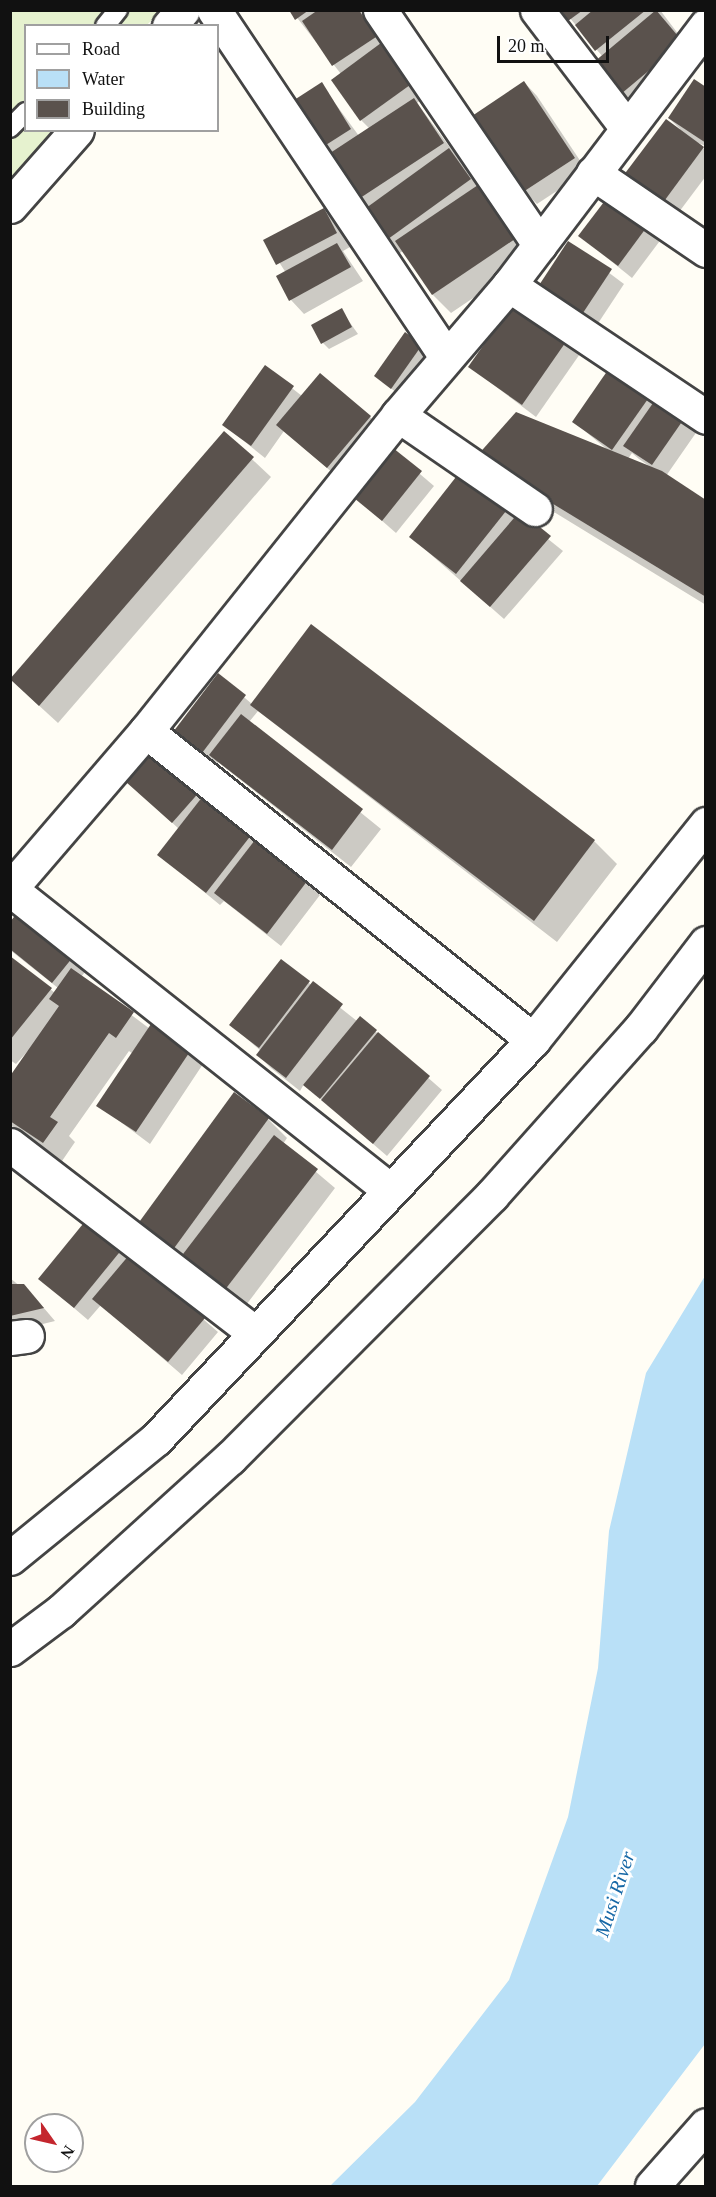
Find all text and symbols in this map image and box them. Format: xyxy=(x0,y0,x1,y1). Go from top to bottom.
legend xyxy=(24,24,219,132)
scale bar xyxy=(500,24,612,62)
text: 20 m xyxy=(508,36,545,56)
text: Road xyxy=(82,39,120,59)
text: Water xyxy=(82,69,125,89)
text: Building xyxy=(82,99,145,119)
water label: Musi River xyxy=(590,1848,640,1940)
north arrow xyxy=(24,2113,84,2173)
text: N xyxy=(57,2143,78,2162)

